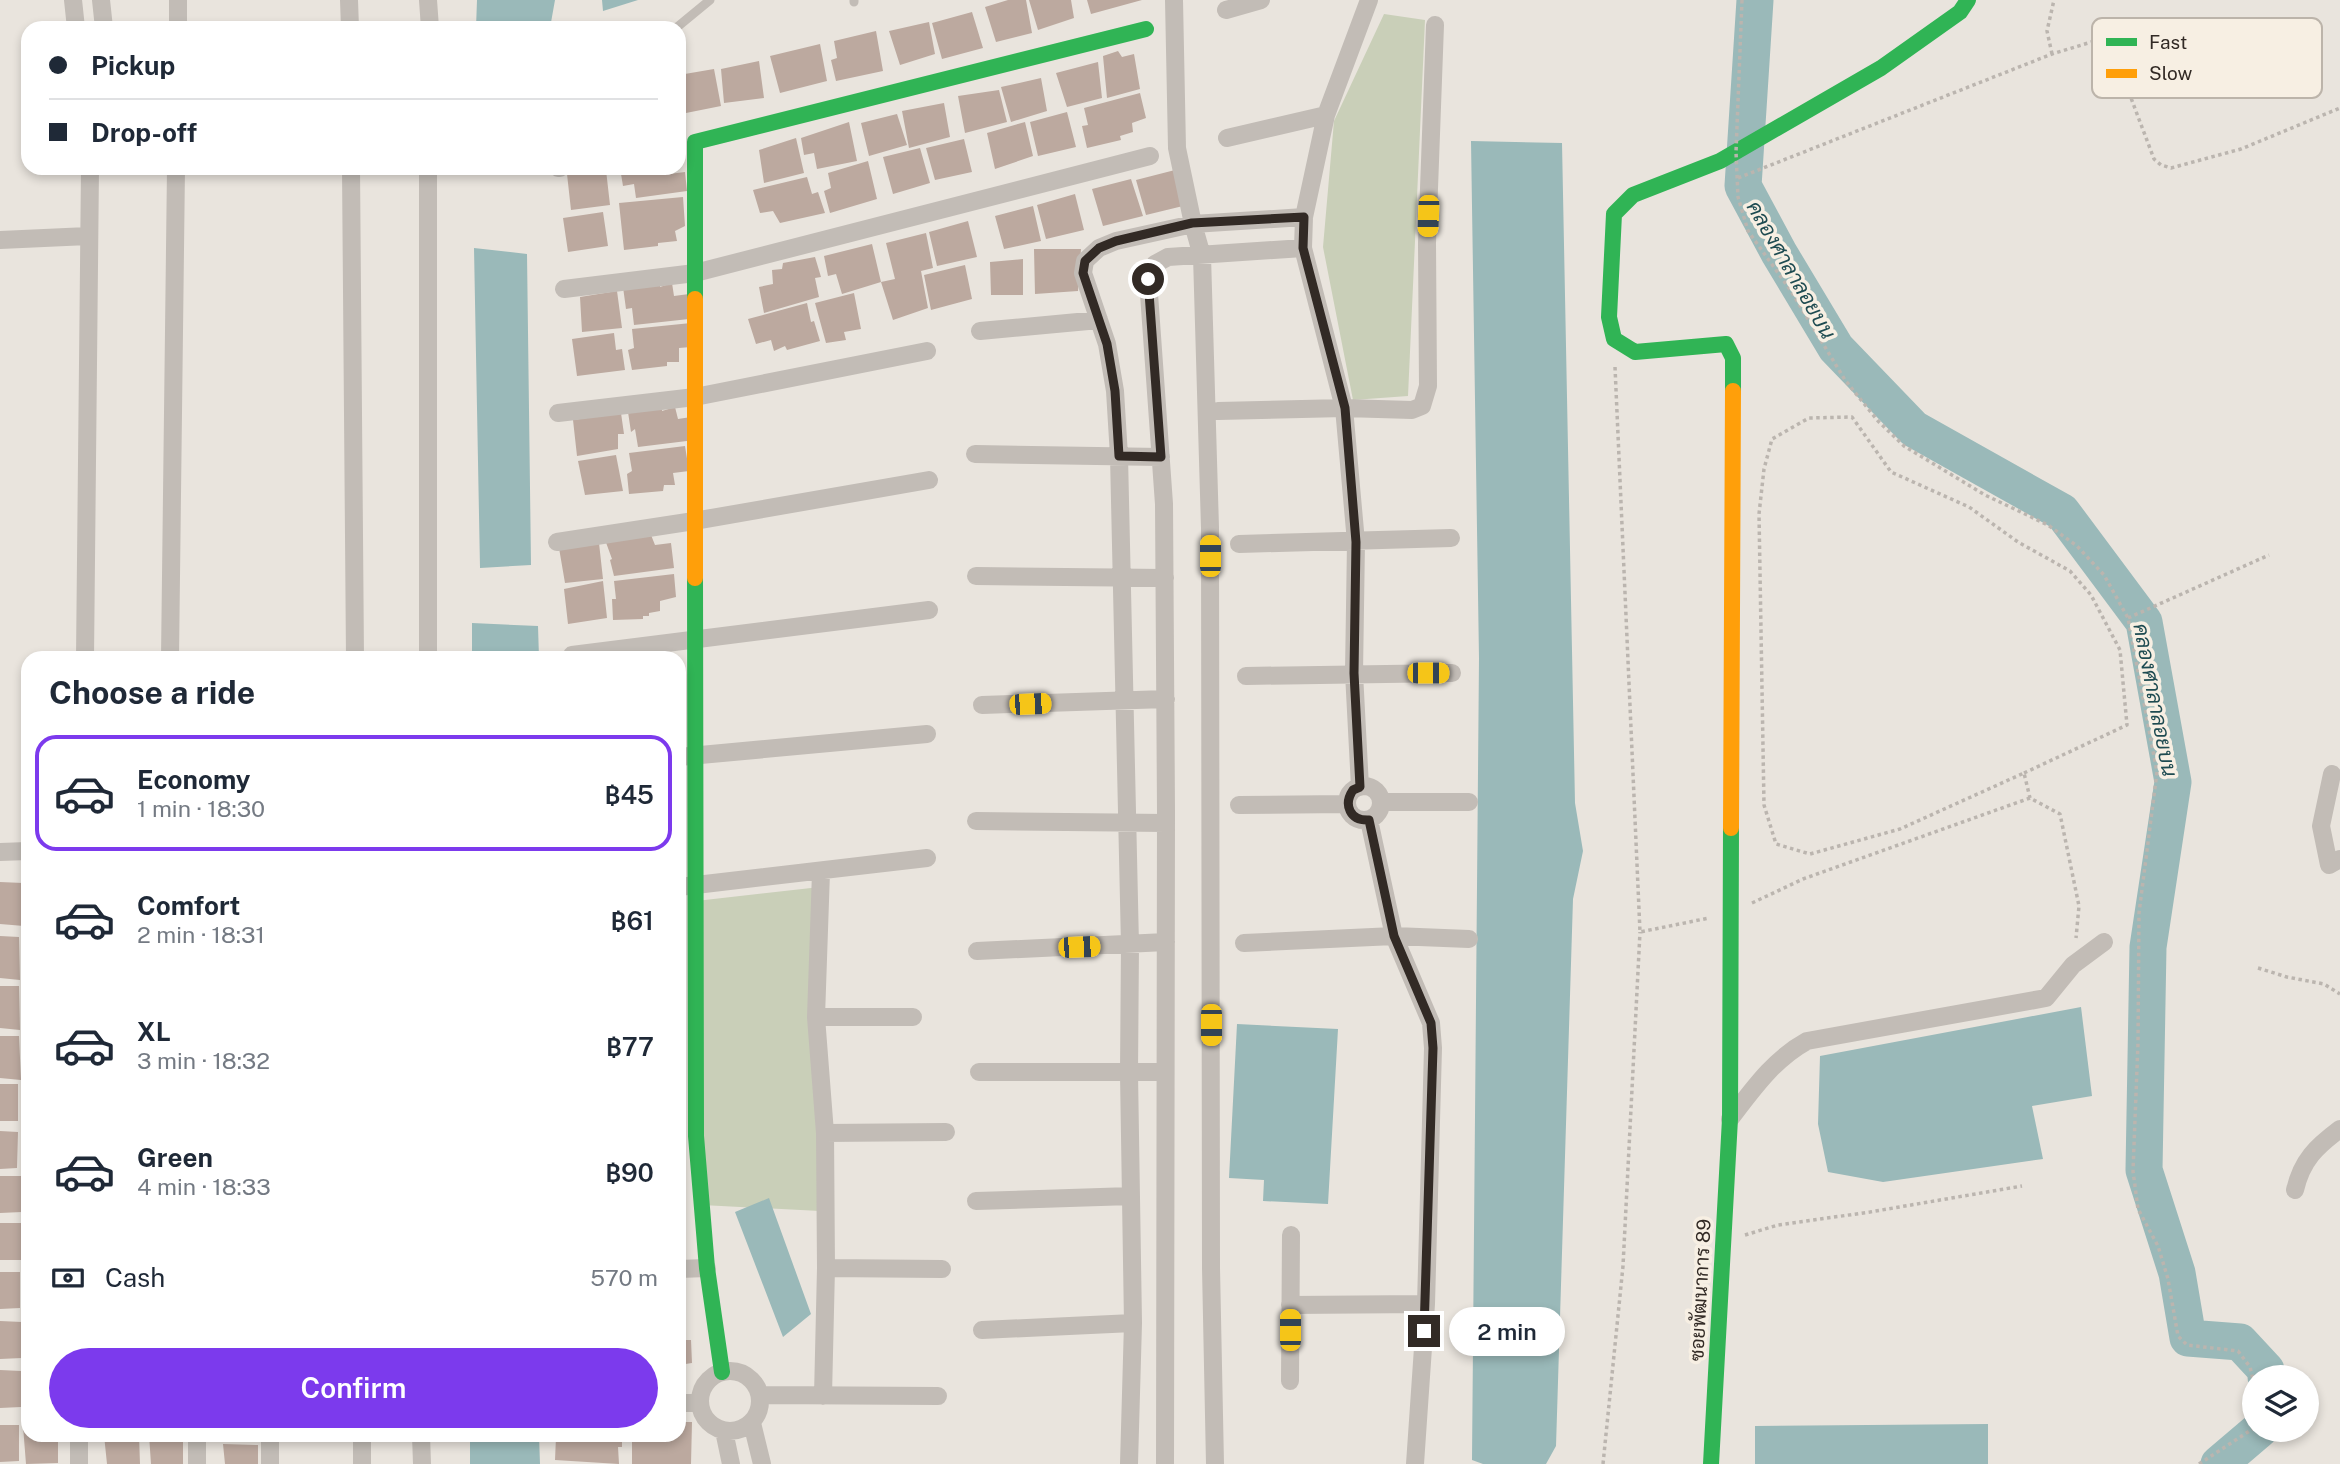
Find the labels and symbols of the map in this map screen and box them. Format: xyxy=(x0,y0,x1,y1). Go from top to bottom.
legend xyxy=(2092,18,2322,98)
text: Fast xyxy=(2149,31,2187,53)
text: Slow xyxy=(2149,62,2193,84)
car xyxy=(1417,195,1440,237)
water label: คลองศาลาลอยบน xyxy=(1742,196,1841,344)
route start xyxy=(1132,263,1164,295)
car xyxy=(1200,535,1221,577)
water label: คลองศาลาลอยบน xyxy=(2128,621,2183,779)
car xyxy=(1408,663,1450,684)
car xyxy=(1009,693,1052,715)
car xyxy=(1058,936,1101,958)
car xyxy=(1201,1004,1222,1046)
street label: ซอยพัฒนาการ 89 xyxy=(1685,1218,1715,1362)
callout: 2 min xyxy=(1448,1306,1564,1356)
car xyxy=(1280,1309,1301,1351)
route end xyxy=(1408,1315,1440,1347)

